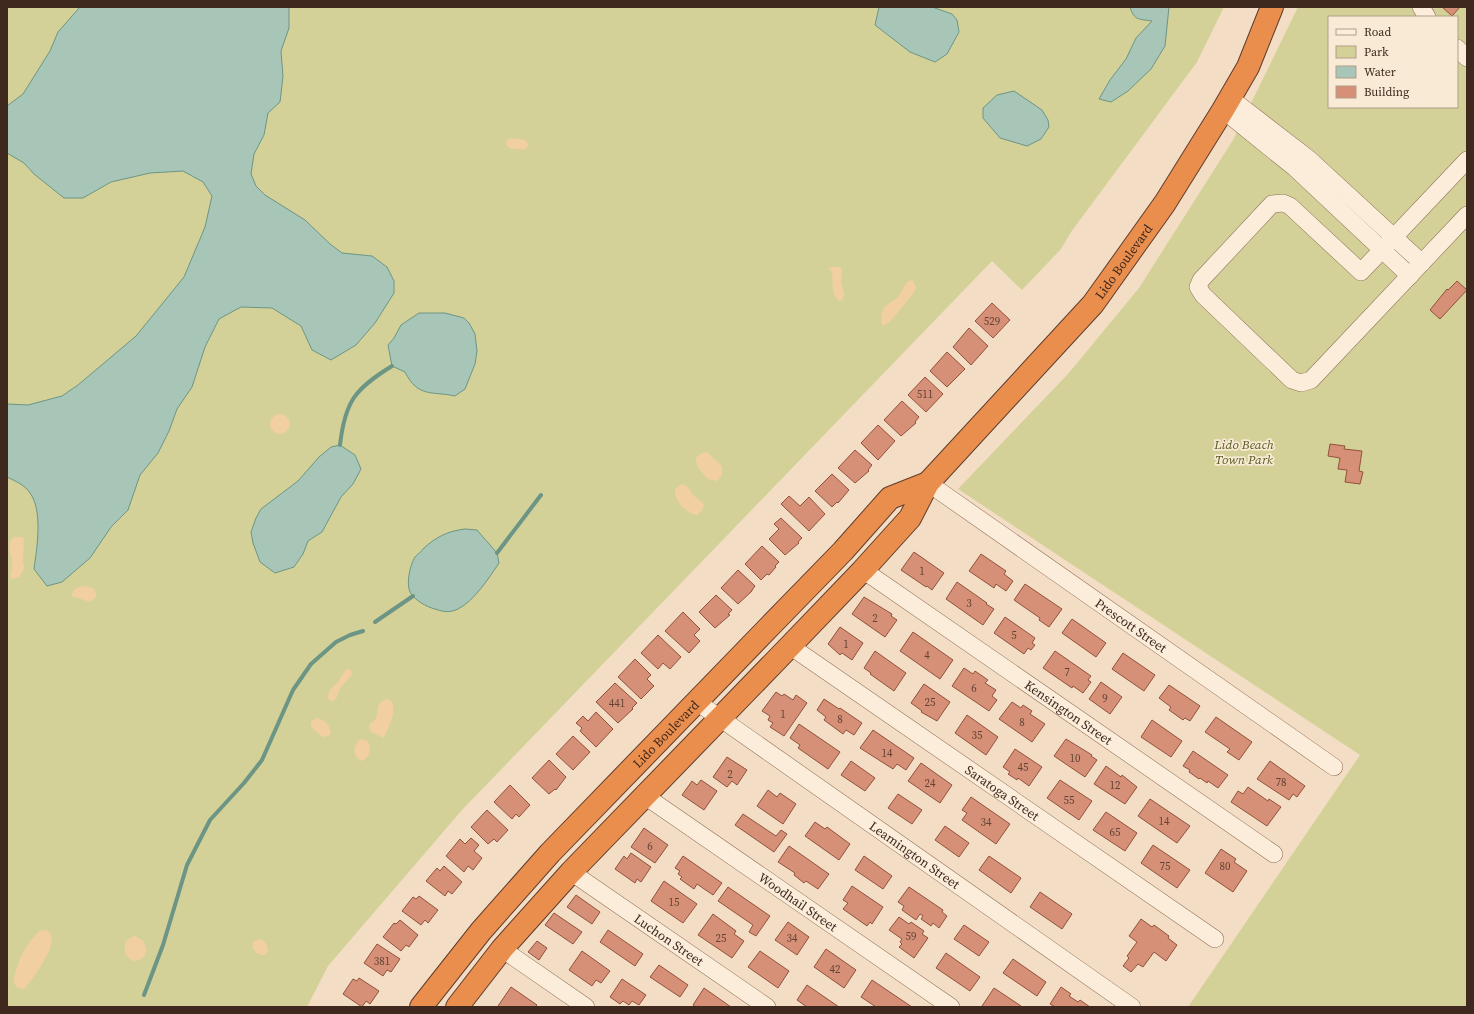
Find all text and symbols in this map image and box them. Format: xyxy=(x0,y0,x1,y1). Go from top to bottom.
legend xyxy=(1328,16,1458,108)
text: Road xyxy=(1364,24,1391,40)
text: Park xyxy=(1364,44,1389,60)
text: Water xyxy=(1364,64,1396,80)
text: Building xyxy=(1364,84,1409,100)
street label: Lido Boulevard xyxy=(1091,220,1156,302)
house number: 529 xyxy=(984,314,1000,329)
house number: 511 xyxy=(917,387,933,402)
park label: Lido Beach Town Park xyxy=(1213,436,1274,468)
house number: 1 xyxy=(919,564,925,579)
street label: Prescott Street xyxy=(1092,594,1171,657)
house number: 3 xyxy=(966,596,972,611)
house number: 2 xyxy=(872,611,878,626)
house number: 5 xyxy=(1011,628,1017,643)
house number: 1 xyxy=(843,637,849,652)
house number: 4 xyxy=(924,648,930,663)
house number: 7 xyxy=(1064,665,1070,680)
street label: Kensington Street xyxy=(1021,676,1117,749)
house number: 6 xyxy=(971,681,977,696)
house number: 9 xyxy=(1102,691,1108,706)
house number: 25 xyxy=(925,695,936,710)
house number: 441 xyxy=(609,696,625,711)
street label: Lido Boulevard xyxy=(629,696,703,771)
house number: 1 xyxy=(780,707,786,722)
house number: 8 xyxy=(837,712,843,727)
house number: 8 xyxy=(1019,715,1025,730)
house number: 35 xyxy=(972,728,983,743)
house number: 14 xyxy=(882,746,893,761)
house number: 10 xyxy=(1070,751,1081,766)
house number: 45 xyxy=(1018,760,1029,775)
street label: Saratoga Street xyxy=(962,761,1043,824)
house number: 2 xyxy=(727,767,733,782)
house number: 78 xyxy=(1276,775,1287,790)
house number: 24 xyxy=(925,776,936,791)
house number: 12 xyxy=(1110,778,1121,793)
house number: 55 xyxy=(1064,793,1075,808)
house number: 14 xyxy=(1159,814,1170,829)
house number: 34 xyxy=(981,815,992,830)
street label: Leamington Street xyxy=(866,817,964,893)
house number: 65 xyxy=(1110,825,1121,840)
house number: 6 xyxy=(647,839,653,854)
house number: 75 xyxy=(1160,859,1171,874)
house number: 80 xyxy=(1220,859,1231,874)
street label: Woodhail Street xyxy=(755,868,842,935)
house number: 15 xyxy=(669,895,680,910)
street label: Luchon Street xyxy=(631,910,708,970)
house number: 59 xyxy=(906,929,917,944)
house number: 25 xyxy=(716,931,727,946)
house number: 34 xyxy=(787,931,798,946)
house number: 381 xyxy=(374,954,390,969)
house number: 42 xyxy=(830,962,841,977)

